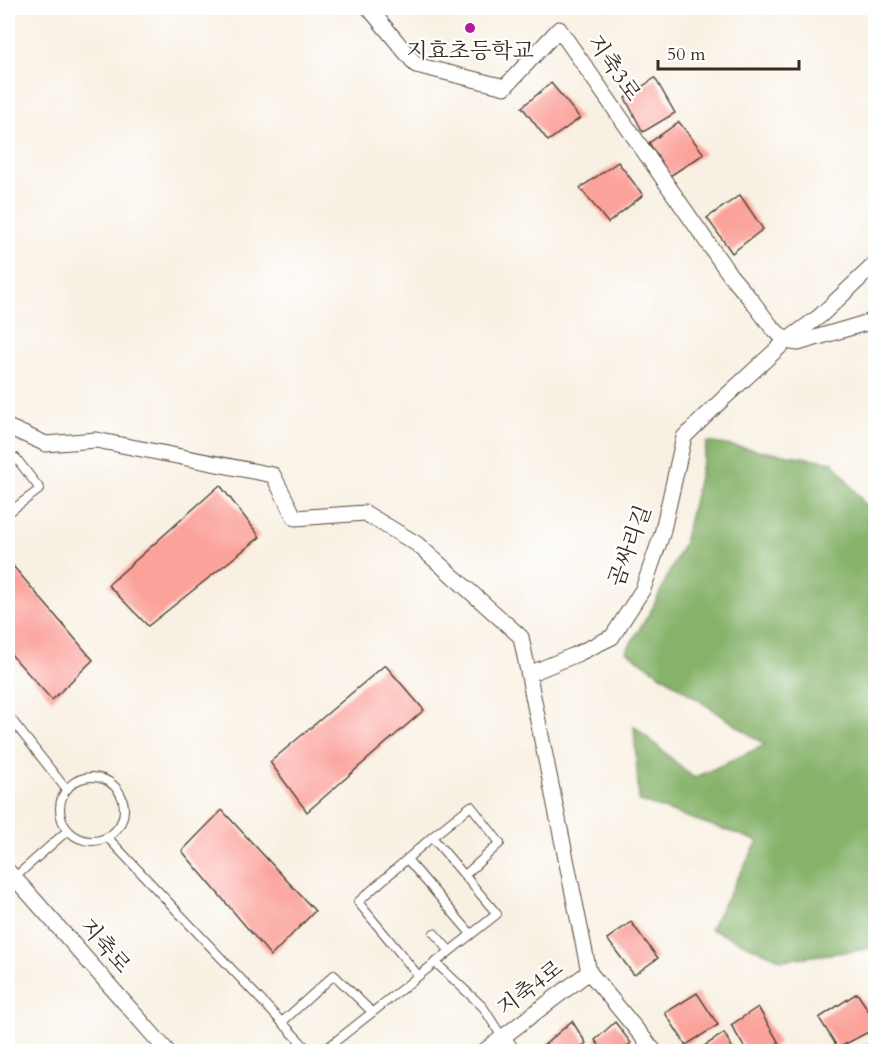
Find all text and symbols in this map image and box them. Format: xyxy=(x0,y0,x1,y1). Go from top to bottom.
marker: 지효초등학교 xyxy=(463,21,477,35)
street label: 지축3로 xyxy=(580,29,648,107)
scale bar xyxy=(658,33,799,71)
place label: 지효초등학교 xyxy=(406,36,534,66)
text: 50 m xyxy=(667,42,706,67)
street label: 곰싸리길 xyxy=(601,501,659,591)
street label: 지축로 xyxy=(73,912,137,980)
street label: 지축4로 xyxy=(491,953,569,1023)

